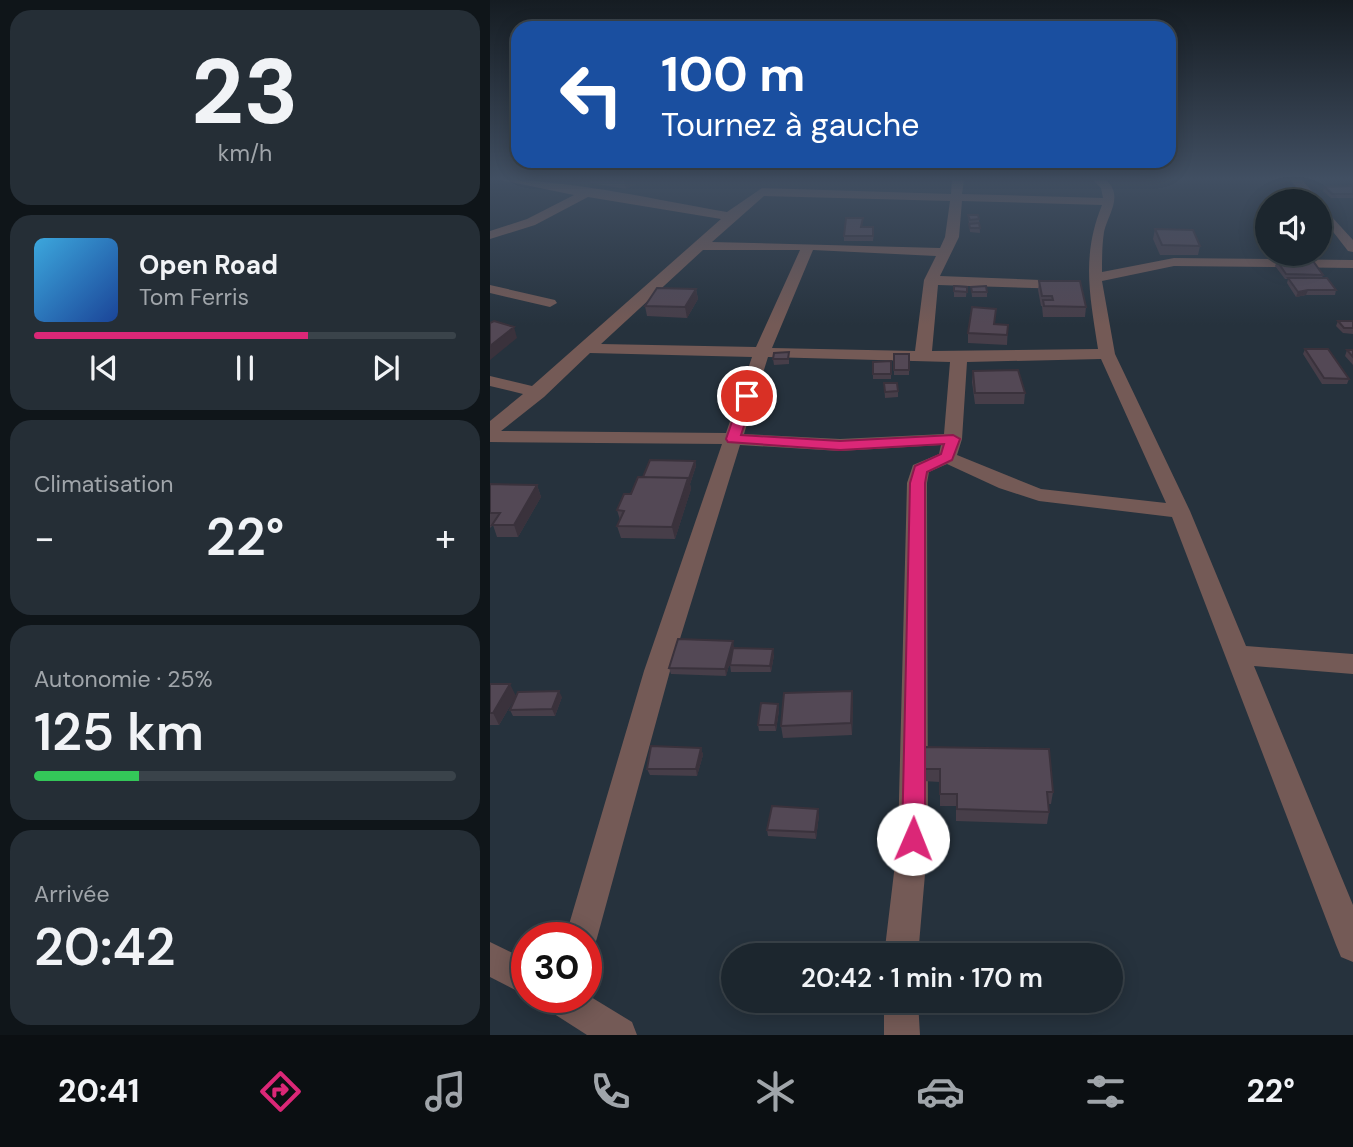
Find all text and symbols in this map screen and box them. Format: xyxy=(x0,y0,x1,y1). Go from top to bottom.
text: 23 xyxy=(191,33,299,151)
text: 100 m xyxy=(661,42,805,106)
icon: left xyxy=(546,49,637,140)
text: Tournez à gauche xyxy=(661,104,919,146)
text: km/h xyxy=(218,138,272,168)
map controls xyxy=(1255,189,1332,266)
button: sound xyxy=(1255,189,1332,266)
text: Open Road xyxy=(139,248,278,282)
text: Tom Ferris xyxy=(139,282,249,312)
icon: previous xyxy=(85,349,123,387)
icon: pause xyxy=(226,349,264,387)
icon: next xyxy=(367,349,405,387)
pin xyxy=(717,366,777,426)
icon: arrive xyxy=(728,377,766,415)
text: Climatisation xyxy=(34,469,173,499)
text: 22° xyxy=(206,503,284,571)
text: − xyxy=(34,513,55,563)
text: + xyxy=(435,513,456,563)
text: Autonomie · 25% xyxy=(34,664,213,694)
text: 125 km xyxy=(34,698,204,766)
position arrow xyxy=(876,802,950,876)
text: Arrivée xyxy=(34,879,110,909)
text: 20:42 xyxy=(34,913,176,981)
speed limit sign: 30 xyxy=(511,922,602,1013)
text: 20:42 · 1 min · 170 m xyxy=(801,961,1043,995)
icon: directions xyxy=(256,1067,305,1116)
icon: music xyxy=(421,1067,470,1116)
icon: phone xyxy=(586,1067,635,1116)
icon: climate xyxy=(751,1067,800,1116)
icon: car xyxy=(916,1067,965,1116)
icon: filters xyxy=(1081,1067,1130,1116)
text: 20:41 xyxy=(58,1070,140,1112)
text: 22° xyxy=(1246,1070,1295,1112)

